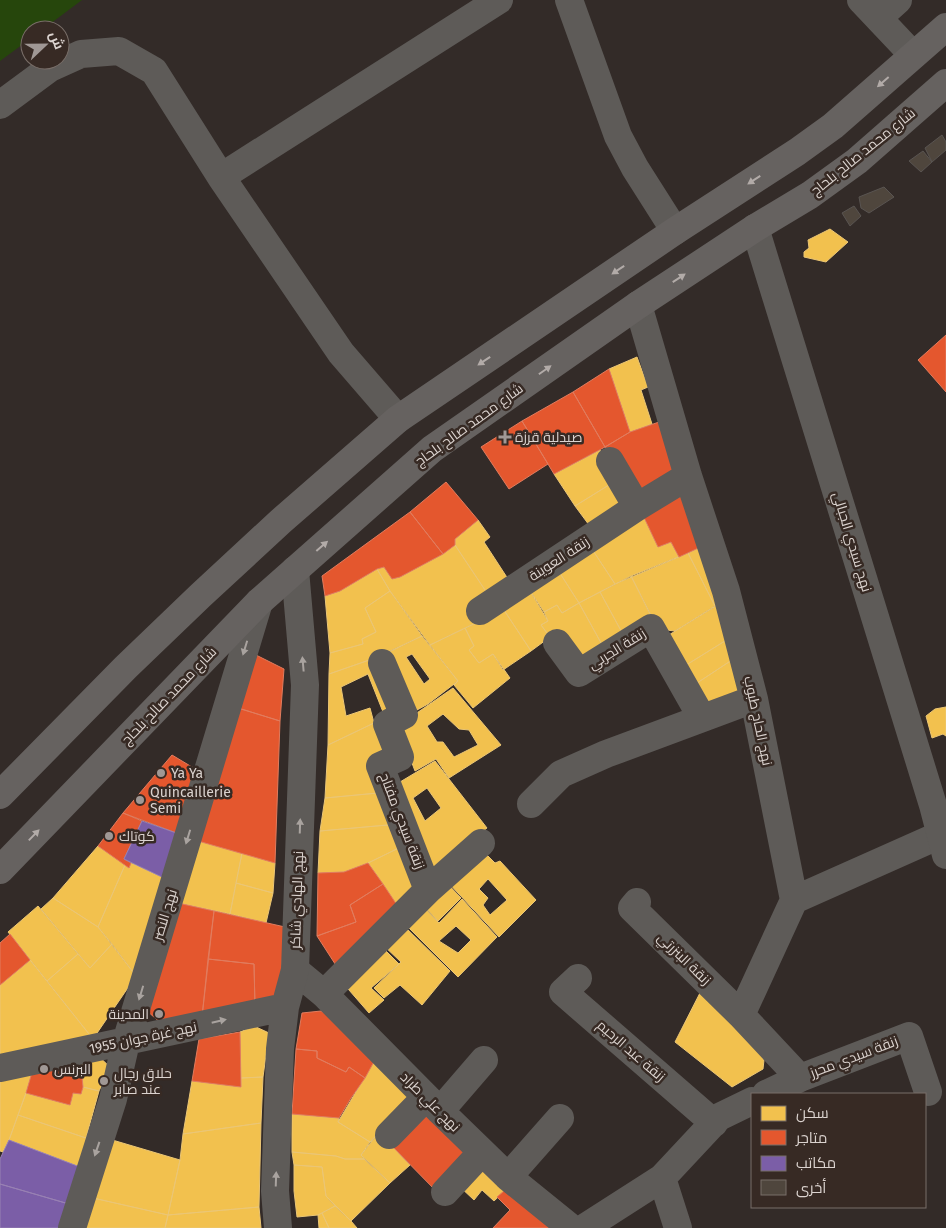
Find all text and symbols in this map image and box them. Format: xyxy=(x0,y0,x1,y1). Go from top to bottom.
north arrow xyxy=(20,20,70,70)
text: ش xyxy=(45,29,68,52)
one-way arrow xyxy=(877,76,889,87)
street label: شارع محمد صالح بلحاج xyxy=(807,105,919,199)
one-way arrow xyxy=(747,175,761,185)
one-way arrow xyxy=(612,265,625,275)
one-way arrow xyxy=(673,273,686,283)
one-way arrow xyxy=(477,356,491,366)
one-way arrow xyxy=(538,365,552,375)
street label: شارع محمد صالح بلحاج xyxy=(412,380,526,470)
place label: صيدلية قرزة xyxy=(515,429,582,446)
marker: صيدلية قرزة xyxy=(499,431,511,443)
street label: نهج سيدي الجبالي xyxy=(826,490,875,595)
street label: زنقة العوينة xyxy=(526,533,592,585)
one-way arrow xyxy=(315,541,328,552)
street label: زنقة الجربي xyxy=(585,625,650,676)
one-way arrow xyxy=(241,641,249,656)
street label: شارع محمد صالح بلحاج xyxy=(118,643,220,749)
one-way arrow xyxy=(299,656,307,672)
street label: نهج الحاج طبوب xyxy=(740,675,776,767)
place label: Ya Ya xyxy=(171,765,203,782)
marker: Ya Ya xyxy=(155,767,167,779)
street label: زنقة سيدي مفتاح xyxy=(373,770,428,873)
place label: Quincaillerie Semi xyxy=(150,784,231,817)
marker: Quincaillerie Semi xyxy=(134,794,146,806)
one-way arrow xyxy=(296,818,304,834)
place label: كوتاك xyxy=(119,828,155,845)
one-way arrow xyxy=(28,829,40,841)
marker: كوتاك xyxy=(103,830,115,842)
one-way arrow xyxy=(183,830,191,845)
street label: نهج الهادي شاكر xyxy=(287,851,310,950)
street label: نهج النصر xyxy=(149,887,181,944)
street label: زنقة البنزرتي xyxy=(652,929,714,991)
one-way arrow xyxy=(136,986,144,1001)
place label: المدينة xyxy=(108,1006,149,1023)
marker: المدينة xyxy=(153,1008,165,1020)
one-way arrow xyxy=(211,1017,227,1025)
street label: زنقة عبد الرحيم xyxy=(593,1017,669,1086)
street label: 1955 نهج غرة جوان xyxy=(87,1018,199,1058)
street label: زنقة سيدي محرز xyxy=(807,1032,901,1085)
place label: البرنس xyxy=(54,1061,91,1078)
marker: البرنس xyxy=(38,1063,50,1075)
place label: حلاق رجال عند صابر xyxy=(113,1065,172,1098)
street label: نهج علي طراد xyxy=(395,1069,463,1137)
marker: حلاق رجال عند صابر xyxy=(98,1075,110,1087)
legend xyxy=(751,1093,926,1208)
text: سكن xyxy=(796,1104,829,1123)
text: متاجر xyxy=(795,1129,827,1147)
one-way arrow xyxy=(93,1142,100,1157)
text: مكاتب xyxy=(796,1154,836,1172)
one-way arrow xyxy=(272,1171,280,1187)
text: أخرى xyxy=(796,1178,826,1198)

